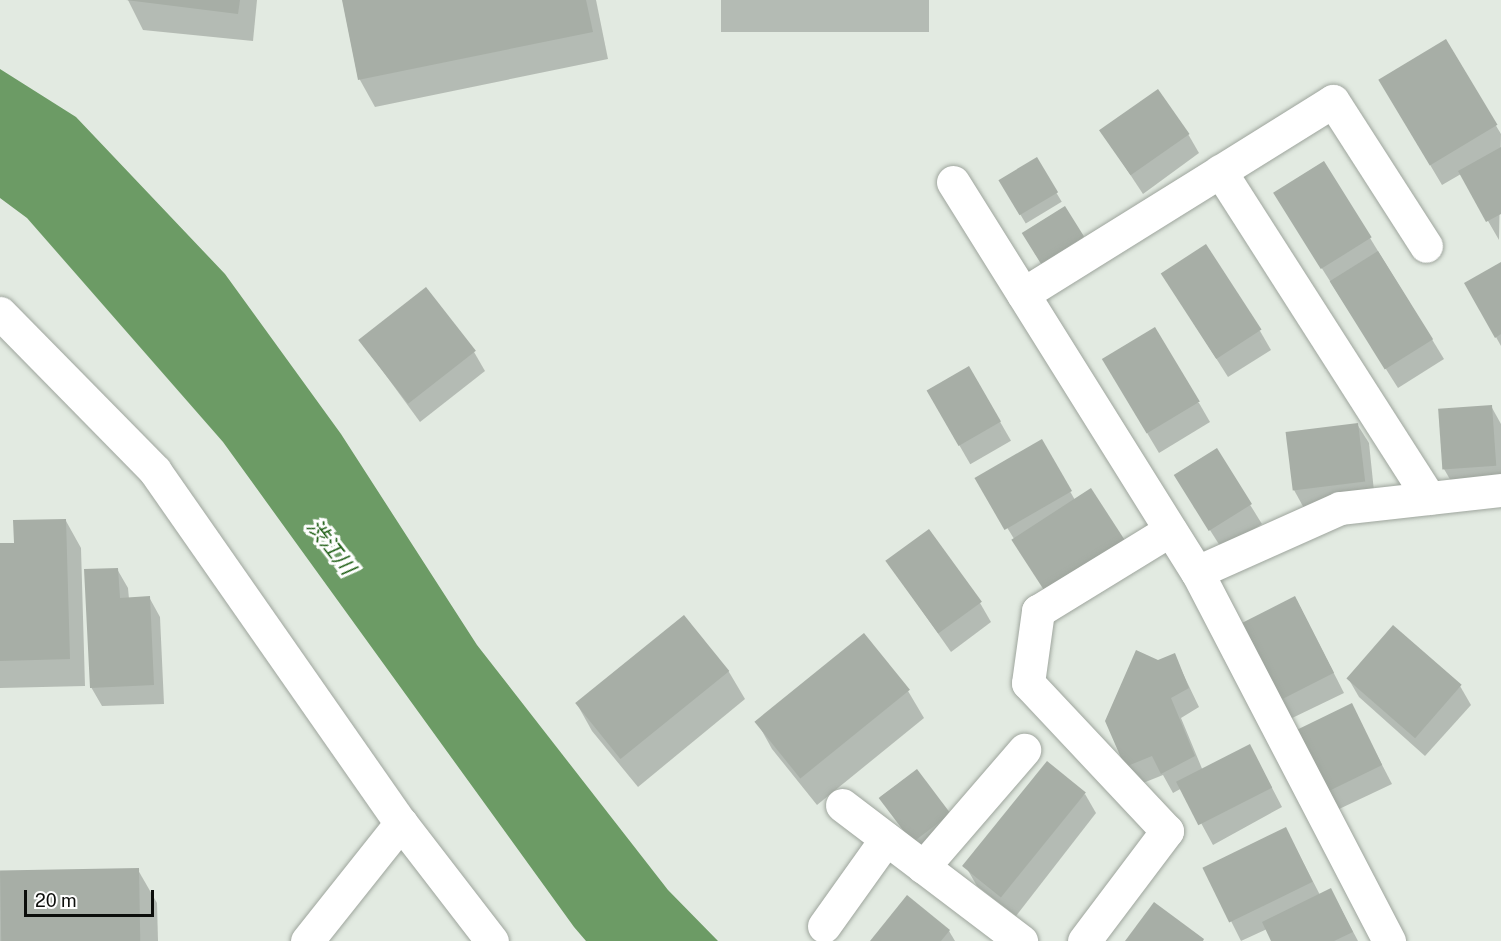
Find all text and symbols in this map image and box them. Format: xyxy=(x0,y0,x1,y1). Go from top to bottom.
water label: 渋江川 xyxy=(302,514,360,580)
scale bar xyxy=(27,878,158,916)
text: 20 m xyxy=(35,890,77,911)

